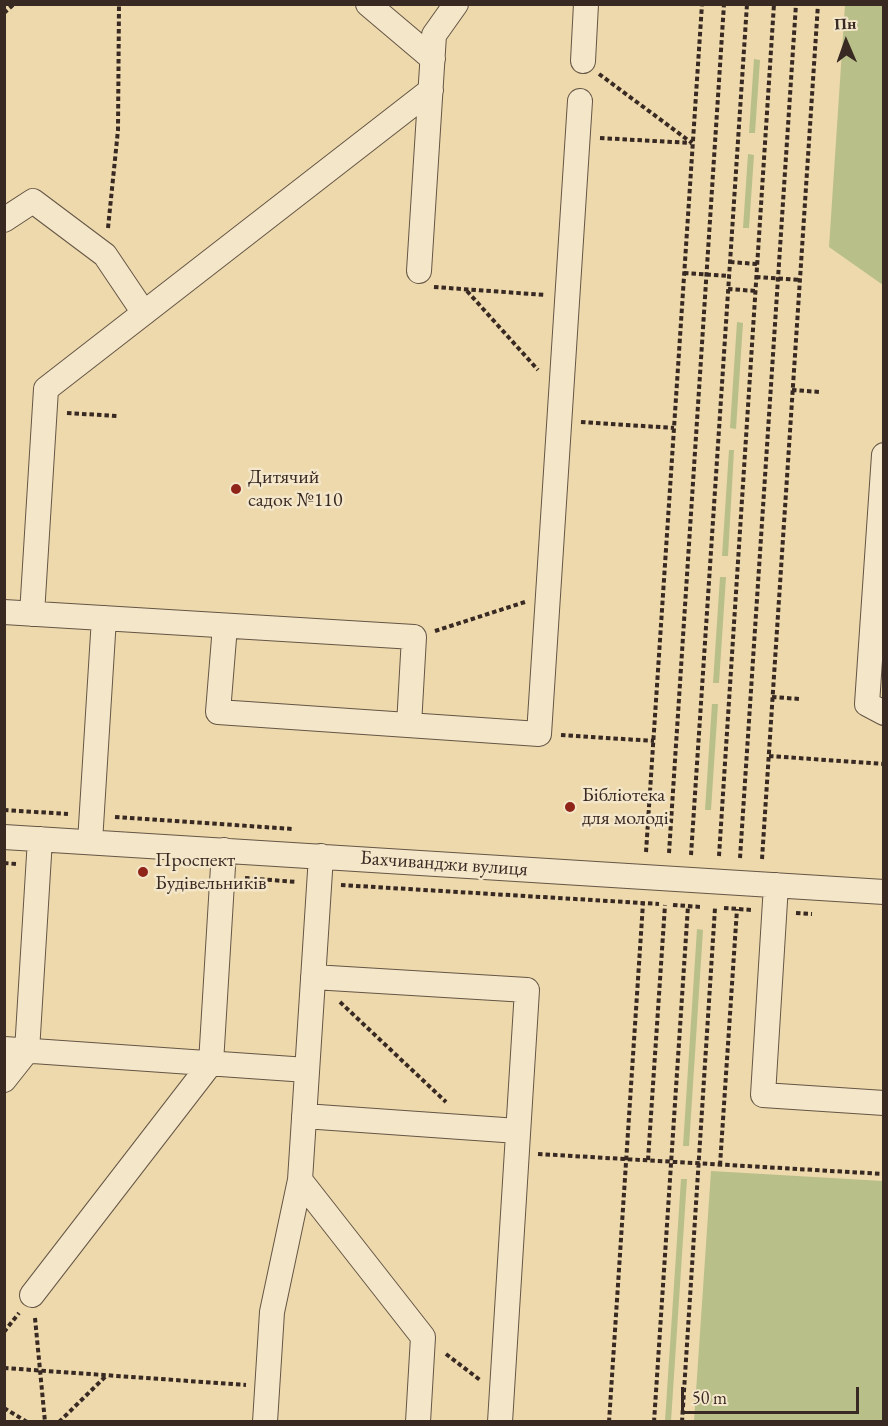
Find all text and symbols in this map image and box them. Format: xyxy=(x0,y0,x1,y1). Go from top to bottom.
north arrow xyxy=(816,12,876,72)
text: Пн xyxy=(834,13,857,34)
place label: Дитячий садок №110 xyxy=(248,466,343,513)
marker: Дитячий садок №110 xyxy=(229,482,243,496)
place label: Бібліотека для молоді xyxy=(582,784,669,831)
marker: Бібліотека для молоді xyxy=(563,800,577,814)
street label: Бахчиванджи вулиця xyxy=(359,846,529,882)
place label: Проспект Будівельників xyxy=(155,849,267,896)
marker: Проспект Будівельників xyxy=(136,865,150,879)
scale bar xyxy=(684,1375,862,1413)
text: 50 m xyxy=(692,1386,727,1409)

